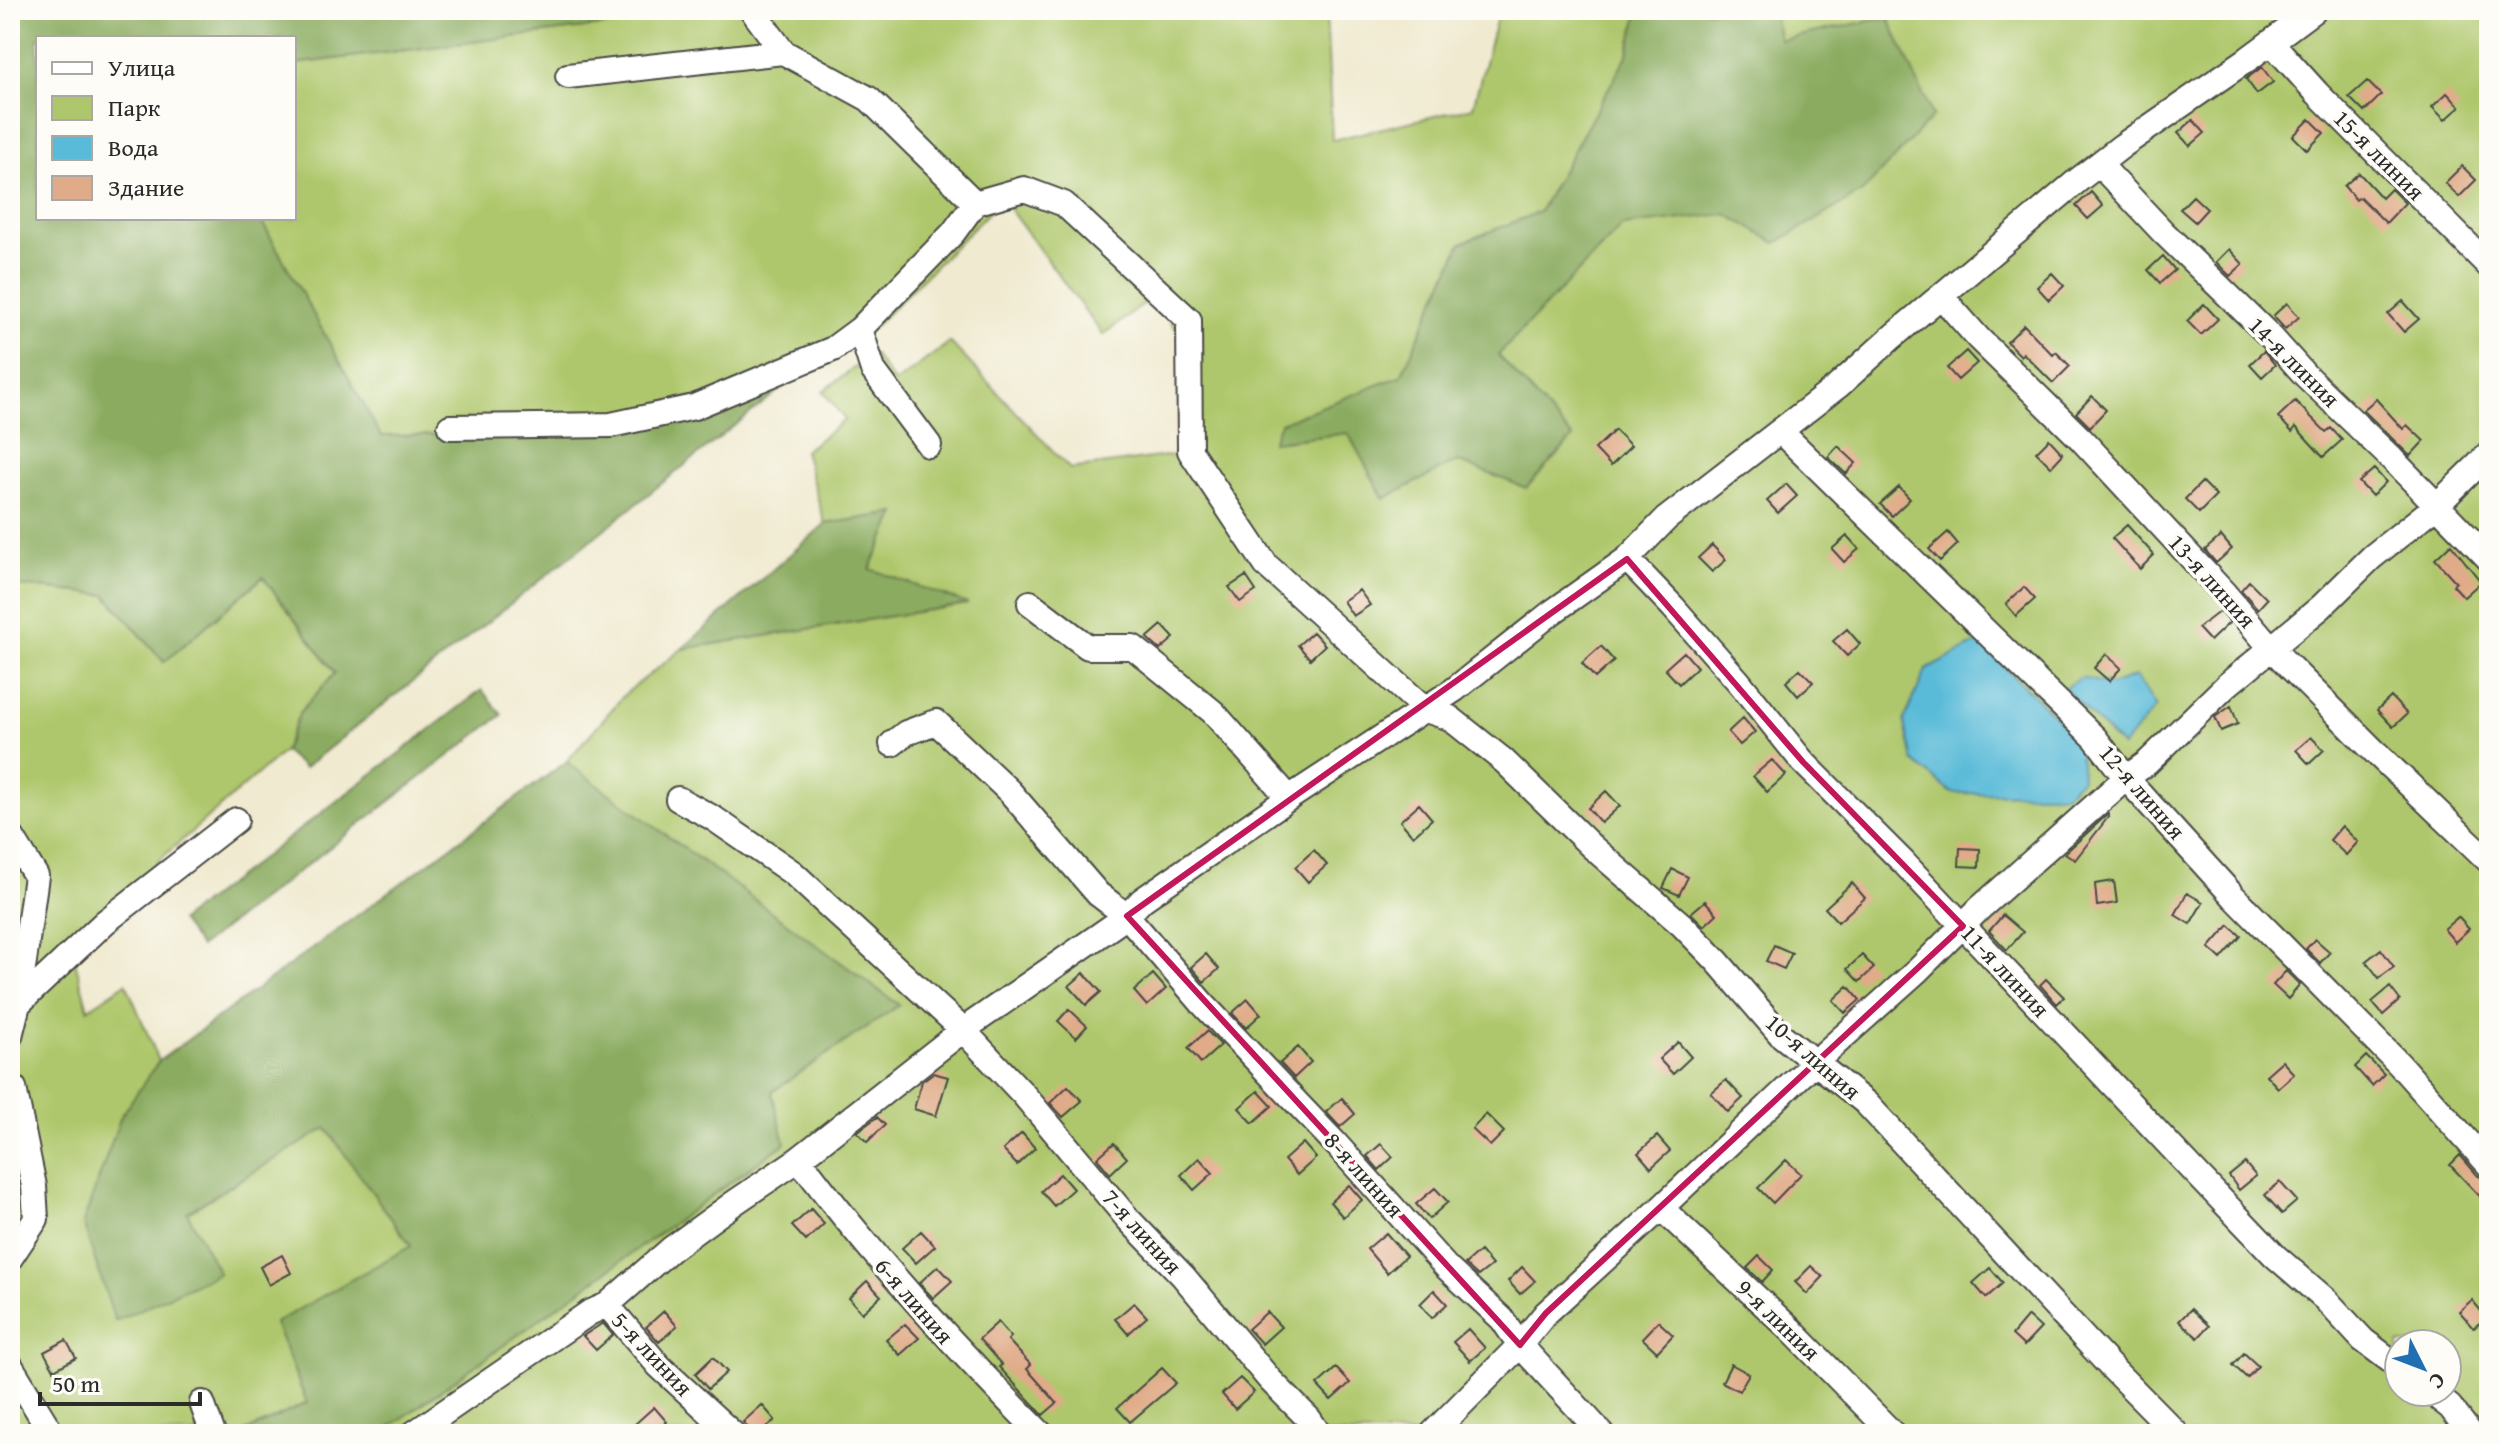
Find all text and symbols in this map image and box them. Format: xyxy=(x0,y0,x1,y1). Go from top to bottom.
legend xyxy=(36,36,296,220)
text: Улица xyxy=(108,50,176,85)
text: Парк xyxy=(108,90,161,125)
street label: 15-я линия xyxy=(2326,101,2433,208)
text: Вода xyxy=(108,130,159,165)
text: Здание xyxy=(108,170,184,205)
street label: 14-я линия xyxy=(2241,308,2348,415)
street label: 13-я линия xyxy=(2160,526,2264,636)
street label: 12-я линия xyxy=(2091,736,2194,847)
street label: 11-я линия xyxy=(1953,916,2058,1025)
street label: 10-я линия xyxy=(1758,1005,1869,1108)
street label: 8-я линия xyxy=(1316,1124,1413,1225)
street label: 7-я линия xyxy=(1094,1181,1191,1282)
street label: 6-я линия xyxy=(867,1250,962,1352)
street label: 9-я линия xyxy=(1728,1271,1828,1369)
street label: 5-я линия xyxy=(604,1303,701,1404)
north arrow xyxy=(2383,1328,2463,1408)
scale bar xyxy=(40,1356,200,1406)
text: 50 m xyxy=(52,1366,100,1401)
text: С xyxy=(2422,1366,2454,1397)

